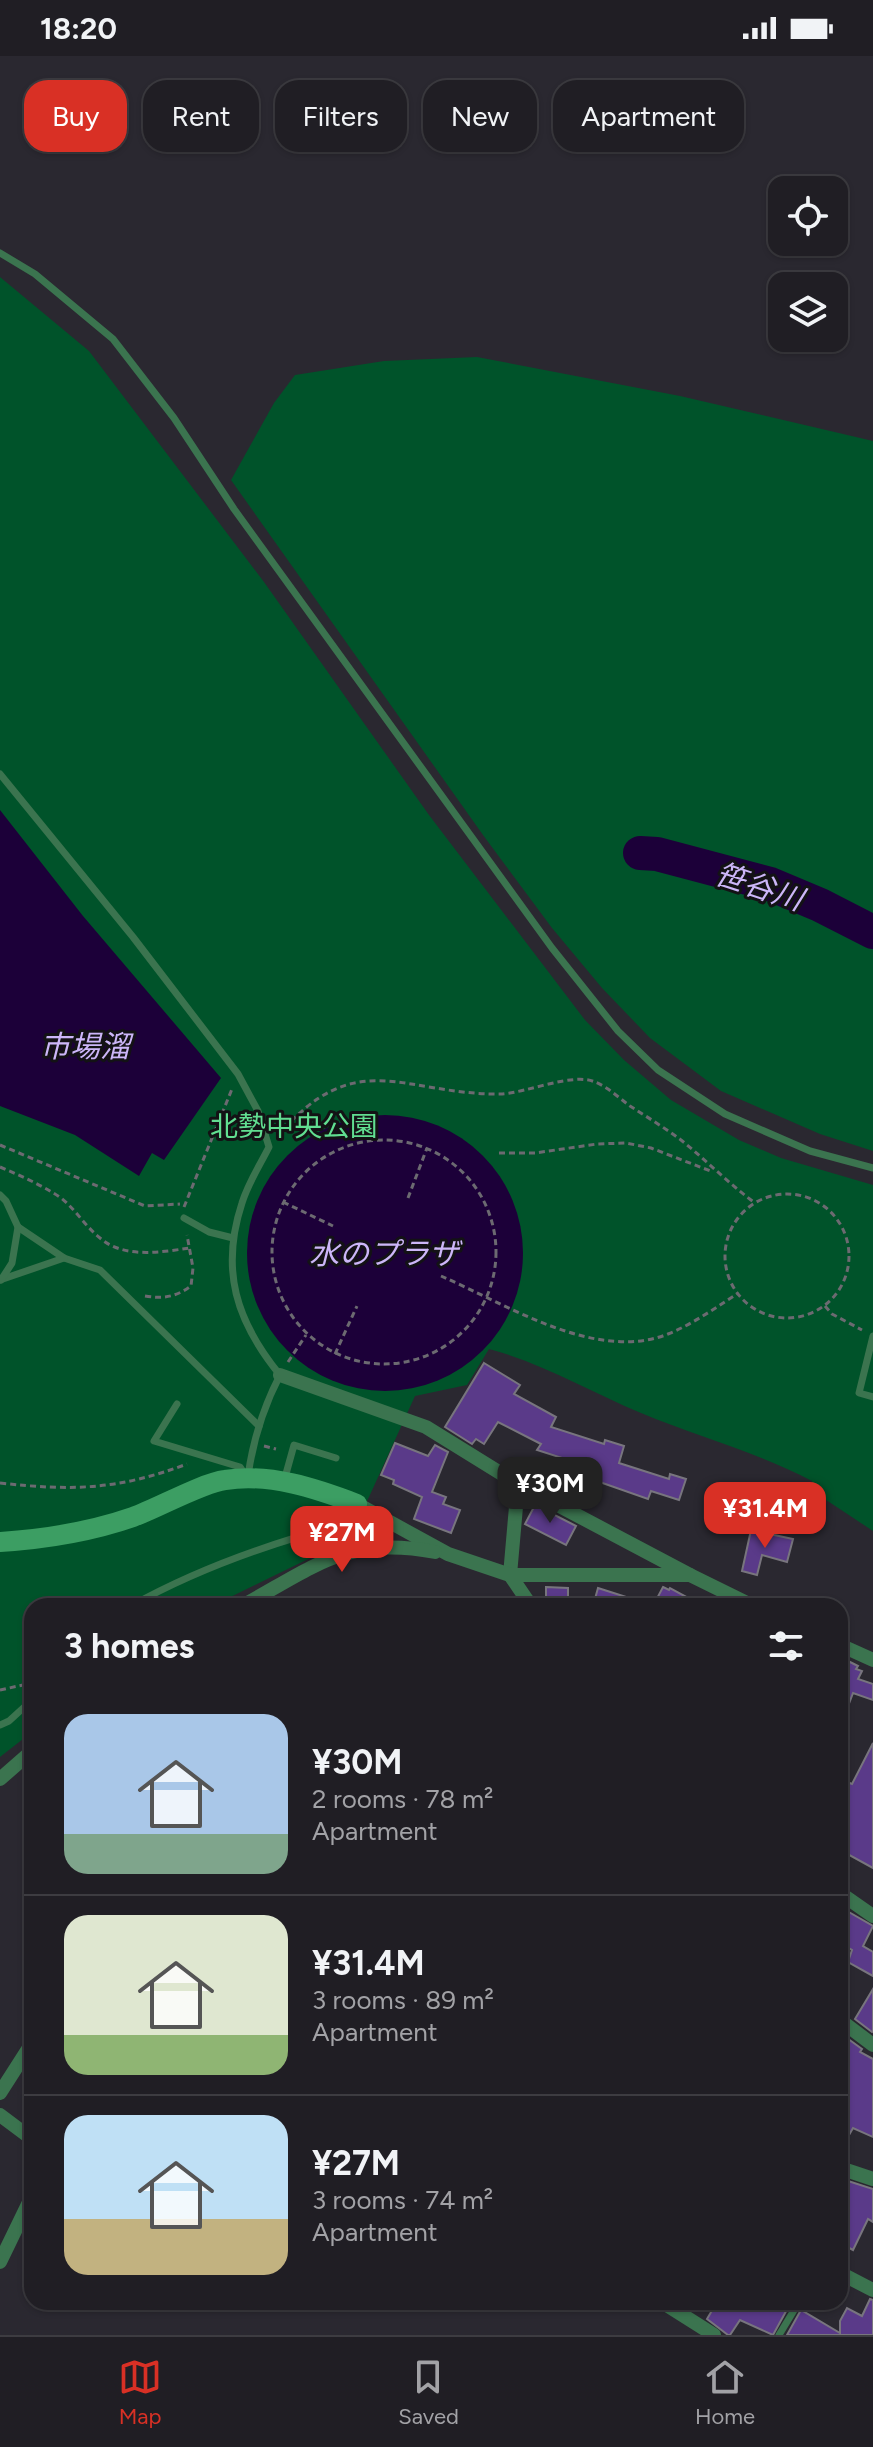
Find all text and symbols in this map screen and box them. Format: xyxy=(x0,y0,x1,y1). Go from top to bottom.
text: 18:20 xyxy=(40,10,117,47)
chip: Buy xyxy=(24,80,127,152)
chip: Rent xyxy=(143,80,259,152)
chip: Filters xyxy=(275,80,407,152)
chip: New xyxy=(423,80,537,152)
chip: Apartment xyxy=(553,80,744,152)
map controls xyxy=(768,176,848,352)
button: locate xyxy=(768,176,848,256)
button: layers xyxy=(768,272,848,352)
water label: 笹谷川 xyxy=(711,855,811,919)
water label: 市場溜 xyxy=(40,1028,134,1065)
park label: 北勢中央公園 xyxy=(210,1109,378,1143)
water label: 水のプラザ xyxy=(309,1235,463,1272)
pin: ¥30M xyxy=(503,1457,597,1525)
text: ¥30M xyxy=(515,1467,585,1499)
pin: ¥31.4M xyxy=(700,1482,830,1550)
text: ¥31.4M xyxy=(722,1492,808,1524)
pin: ¥27M xyxy=(295,1506,389,1574)
text: ¥27M xyxy=(308,1516,376,1548)
icon: filters xyxy=(764,1624,808,1668)
text: 3 homes xyxy=(64,1626,194,1667)
text: ¥30M xyxy=(312,1742,402,1783)
icon: home xyxy=(128,1746,224,1842)
text: 2 rooms · 78 m² xyxy=(312,1783,493,1815)
text: Apartment xyxy=(312,1815,438,1847)
text: ¥31.4M xyxy=(312,1943,425,1984)
icon: home xyxy=(128,1947,224,2043)
text: 3 rooms · 89 m² xyxy=(312,1984,494,2016)
text: Apartment xyxy=(312,2016,438,2048)
text: ¥27M xyxy=(312,2143,400,2184)
icon: home xyxy=(128,2147,224,2243)
text: 3 rooms · 74 m² xyxy=(312,2184,493,2216)
text: Apartment xyxy=(312,2216,438,2248)
tab: Map xyxy=(118,2355,162,2430)
tab: Saved xyxy=(398,2355,459,2430)
tab: Home xyxy=(695,2355,755,2430)

